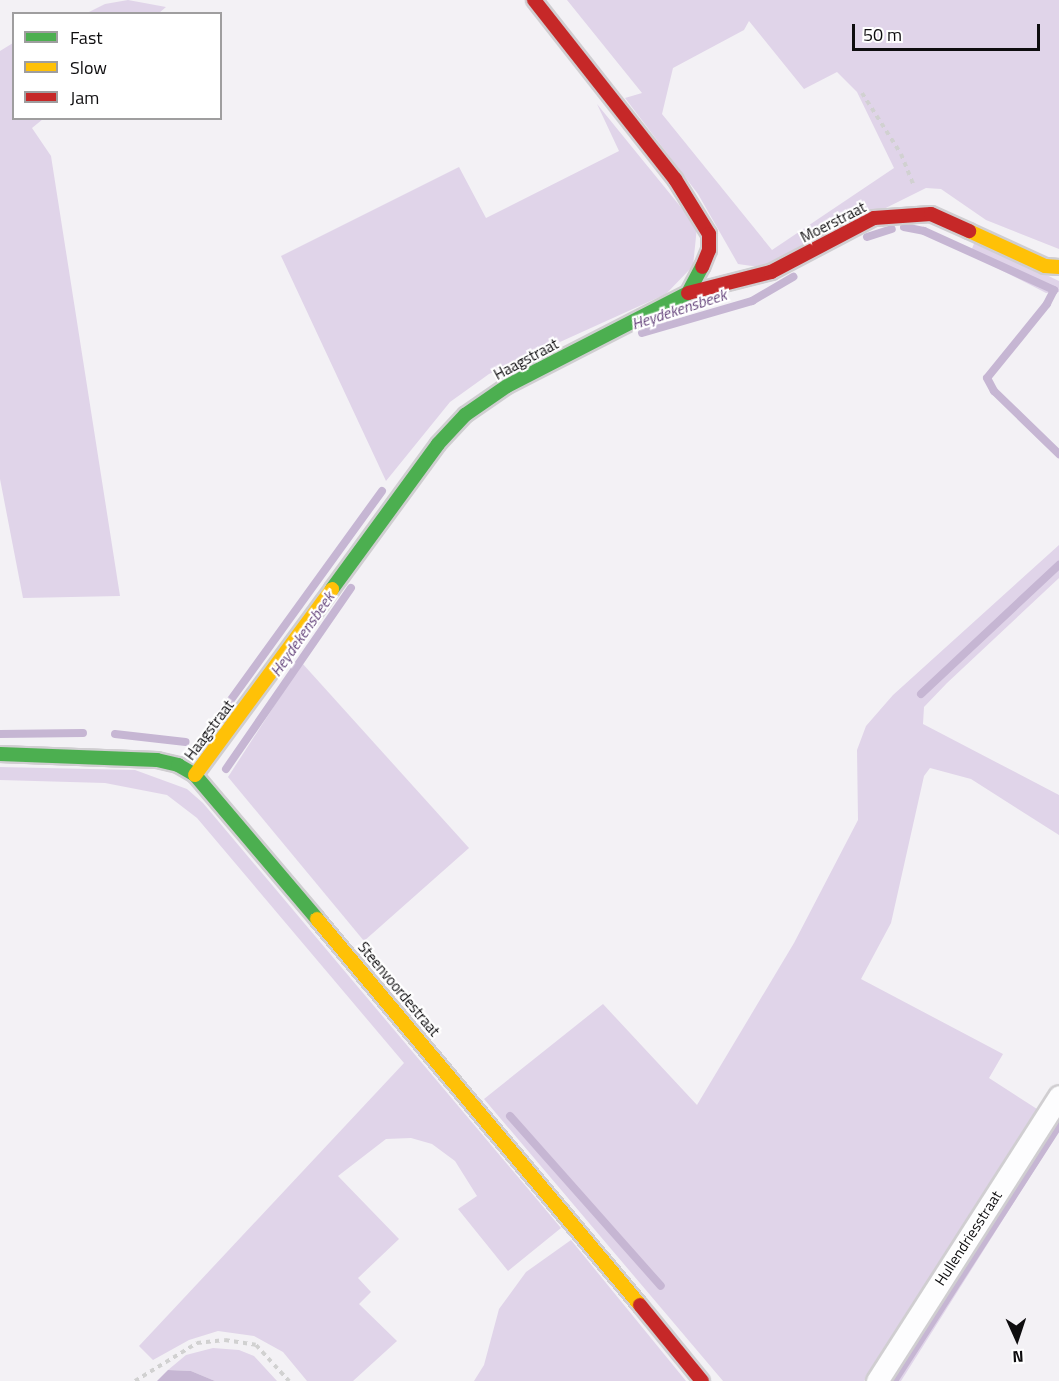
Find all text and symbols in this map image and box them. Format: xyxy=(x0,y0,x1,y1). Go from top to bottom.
legend xyxy=(12,12,222,120)
scale bar xyxy=(855,12,1042,50)
text: 50 m xyxy=(863,21,902,48)
text: Fast xyxy=(70,24,103,51)
text: Slow xyxy=(70,54,107,81)
text: Jam xyxy=(70,84,99,111)
street label: Moerstraat xyxy=(797,198,869,246)
water label: Heydekensbeek xyxy=(629,285,729,333)
street label: Haagstraat xyxy=(491,334,561,384)
water label: Heydekensbeek xyxy=(266,588,338,680)
street label: Haagstraat xyxy=(181,696,237,764)
street label: Steenvoordestraat xyxy=(354,938,444,1040)
street label: Hullendriesstraat xyxy=(931,1187,1005,1289)
north arrow xyxy=(987,1309,1047,1369)
text: N xyxy=(1012,1345,1024,1369)

